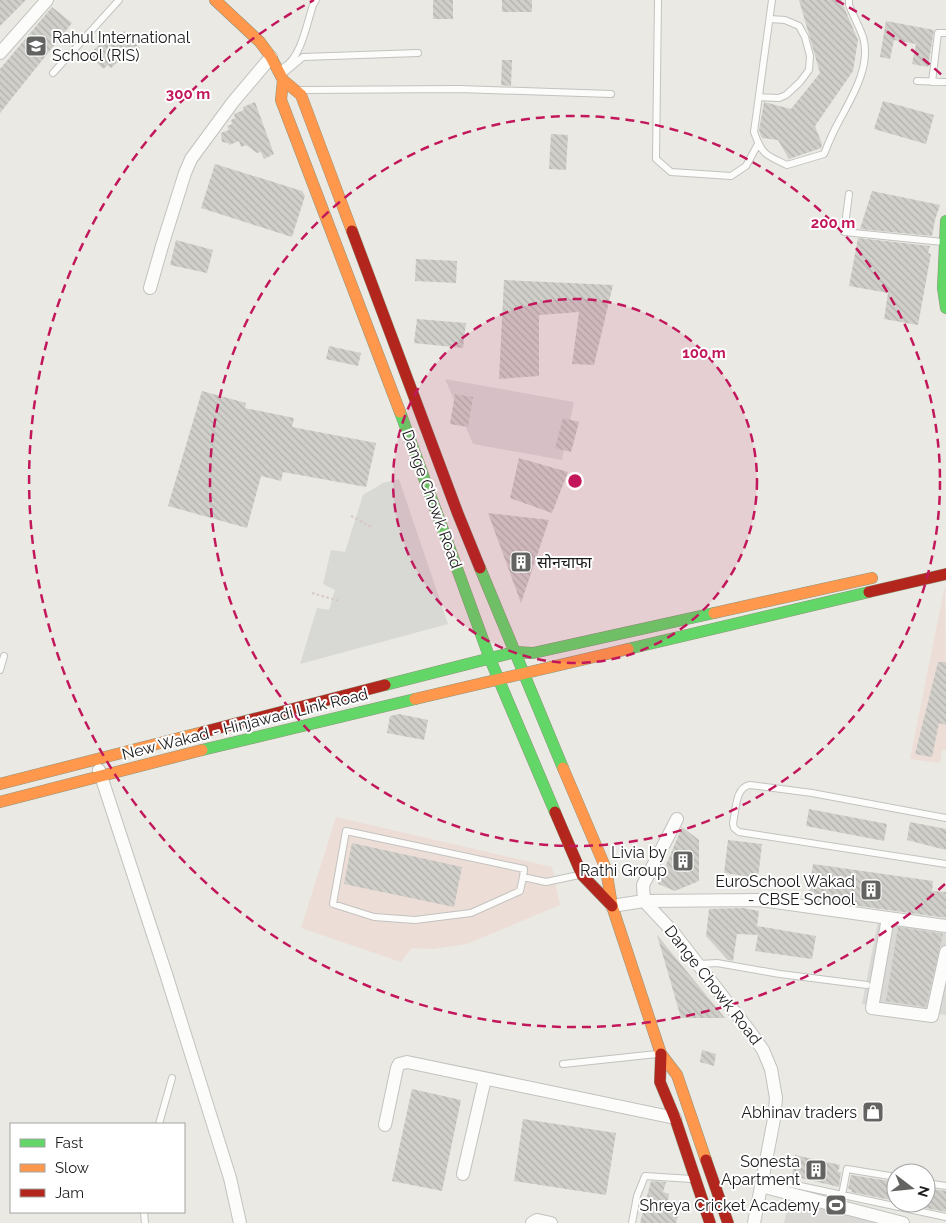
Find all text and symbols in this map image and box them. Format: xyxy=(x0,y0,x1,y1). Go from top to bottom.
place label: Rahul International School (RIS) xyxy=(52,28,191,65)
school or university icon: Rahul International School (RIS) xyxy=(24,34,48,58)
text: 300 m xyxy=(166,85,210,103)
text: 200 m xyxy=(811,214,855,232)
text: 100 m xyxy=(682,344,726,362)
street label: Dange Chowk Road xyxy=(398,427,466,571)
centre of rings xyxy=(566,472,584,490)
building icon: सोनचाफा xyxy=(509,550,533,574)
place label: सोनचाफा xyxy=(537,553,592,572)
street label: New Wakad - Hinjawadi Link Road xyxy=(120,684,370,764)
place label: Livia by Rathi Group xyxy=(580,843,667,880)
building icon: Livia by Rathi Group xyxy=(671,849,695,873)
place label: EuroSchool Wakad - CBSE School xyxy=(715,872,856,909)
building icon: EuroSchool Wakad - CBSE School xyxy=(859,878,883,902)
street label: Dange Chowk Road xyxy=(660,922,766,1049)
shop icon: Abhinav traders xyxy=(861,1100,885,1124)
place label: Abhinav traders xyxy=(741,1103,857,1122)
legend xyxy=(10,1123,185,1213)
text: Fast xyxy=(55,1134,83,1152)
place label: Sonesta Apartment xyxy=(721,1152,801,1189)
building icon: Sonesta Apartment xyxy=(804,1158,828,1182)
text: Slow xyxy=(55,1159,89,1177)
north arrow xyxy=(886,1163,936,1213)
text: Jam xyxy=(55,1184,84,1202)
text: N xyxy=(914,1184,933,1199)
sports icon: Shreya Cricket Academy xyxy=(824,1193,848,1217)
place label: Shreya Cricket Academy xyxy=(639,1196,820,1215)

